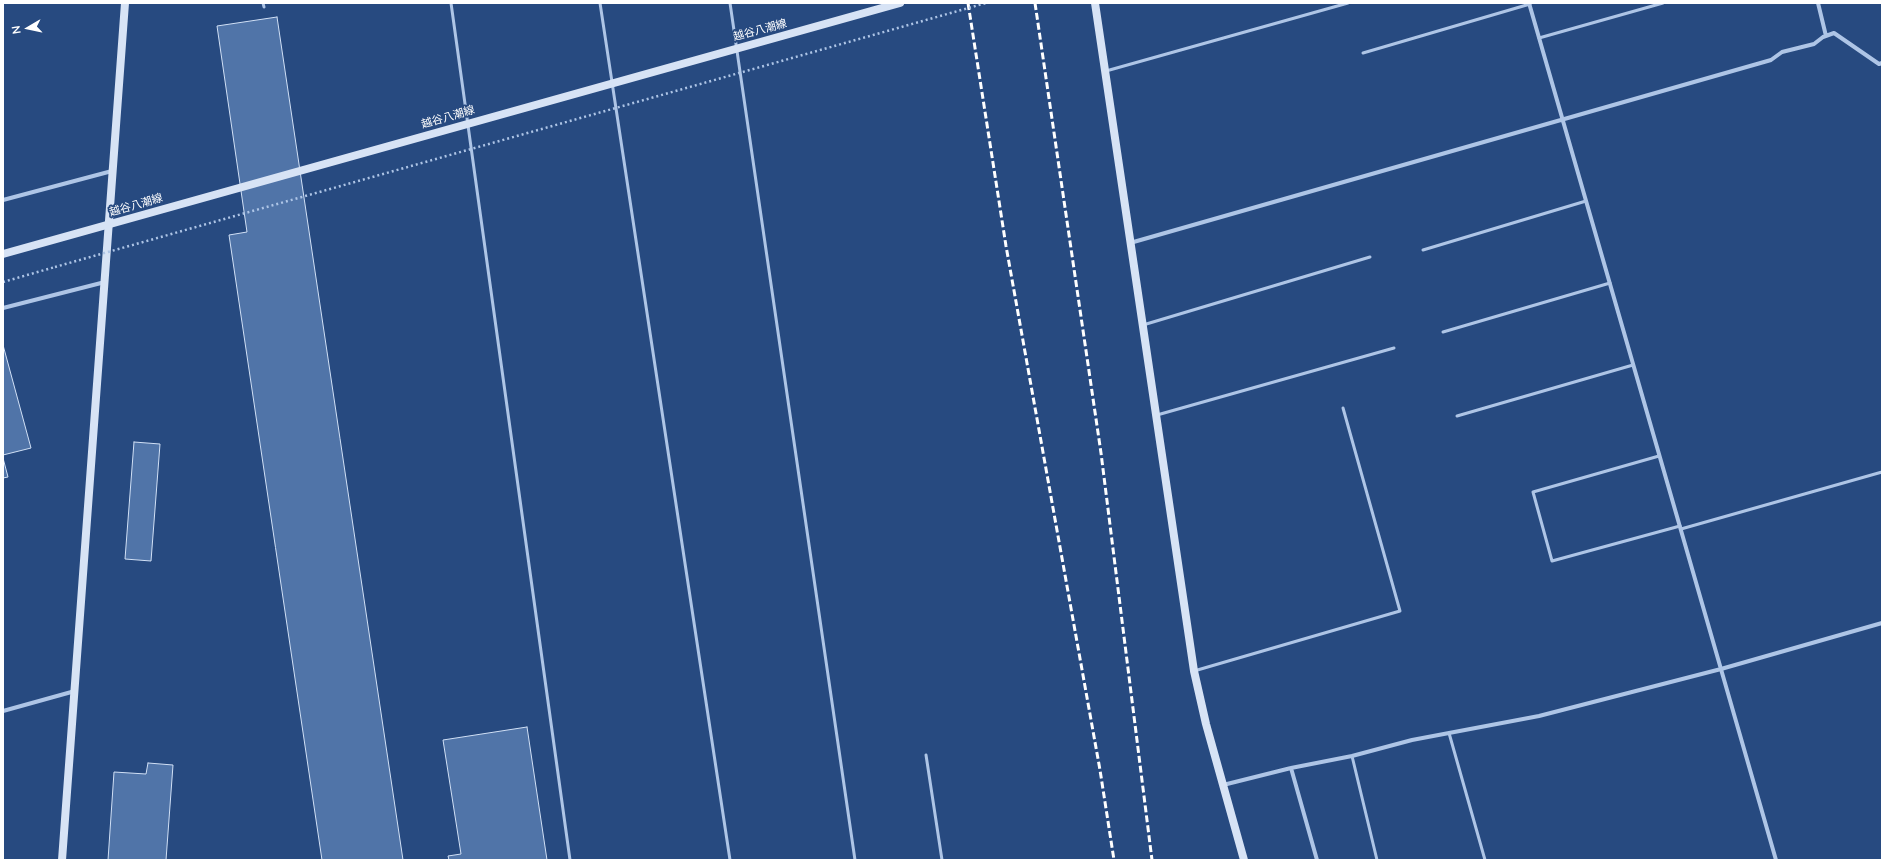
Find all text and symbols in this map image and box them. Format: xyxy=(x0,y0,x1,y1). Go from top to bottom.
north arrow xyxy=(8,8,48,48)
street label: 越谷八潮線 xyxy=(732,17,788,43)
text: N xyxy=(9,25,23,35)
street label: 越谷八潮線 xyxy=(420,103,476,131)
street label: 越谷八潮線 xyxy=(108,191,164,219)

